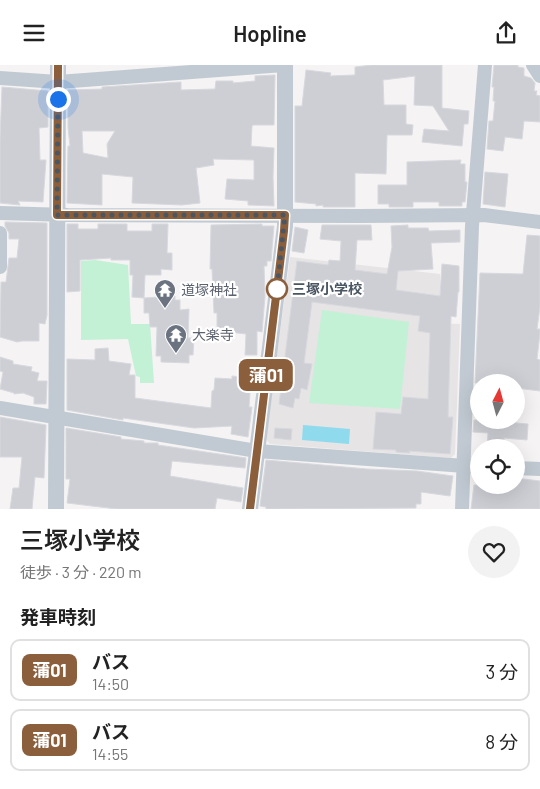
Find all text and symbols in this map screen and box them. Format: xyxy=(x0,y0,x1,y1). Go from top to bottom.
icon: menu xyxy=(20,19,48,47)
icon: share xyxy=(492,19,520,47)
text: Hopline xyxy=(233,20,307,46)
your location xyxy=(46,87,71,112)
temple icon: 道塚神社 xyxy=(153,278,177,309)
marker: 三塚小学校 xyxy=(266,278,288,300)
place label: 三塚小学校 xyxy=(292,280,362,297)
place label: 道塚神社 xyxy=(181,281,237,298)
temple icon: 大楽寺 xyxy=(164,323,188,354)
place label: 大楽寺 xyxy=(192,326,234,343)
line badge: 蒲01 xyxy=(237,359,295,391)
text: 蒲01 xyxy=(249,364,283,386)
north arrow xyxy=(470,374,525,429)
map controls xyxy=(470,374,525,494)
button: locate xyxy=(470,439,525,494)
text: 三塚小学校 xyxy=(20,525,140,554)
button: heart xyxy=(468,526,520,578)
text: 徒歩 · 3 分 · 220 m xyxy=(20,562,142,581)
text: 発車時刻 xyxy=(20,605,96,628)
text: バス xyxy=(92,650,130,673)
text: 蒲01 xyxy=(32,659,67,681)
text: 3 分 xyxy=(485,660,518,683)
text: 14:50 xyxy=(92,674,129,693)
text: バス xyxy=(92,720,130,743)
text: 蒲01 xyxy=(32,729,67,751)
text: 8 分 xyxy=(485,730,518,753)
text: 14:55 xyxy=(92,744,128,763)

